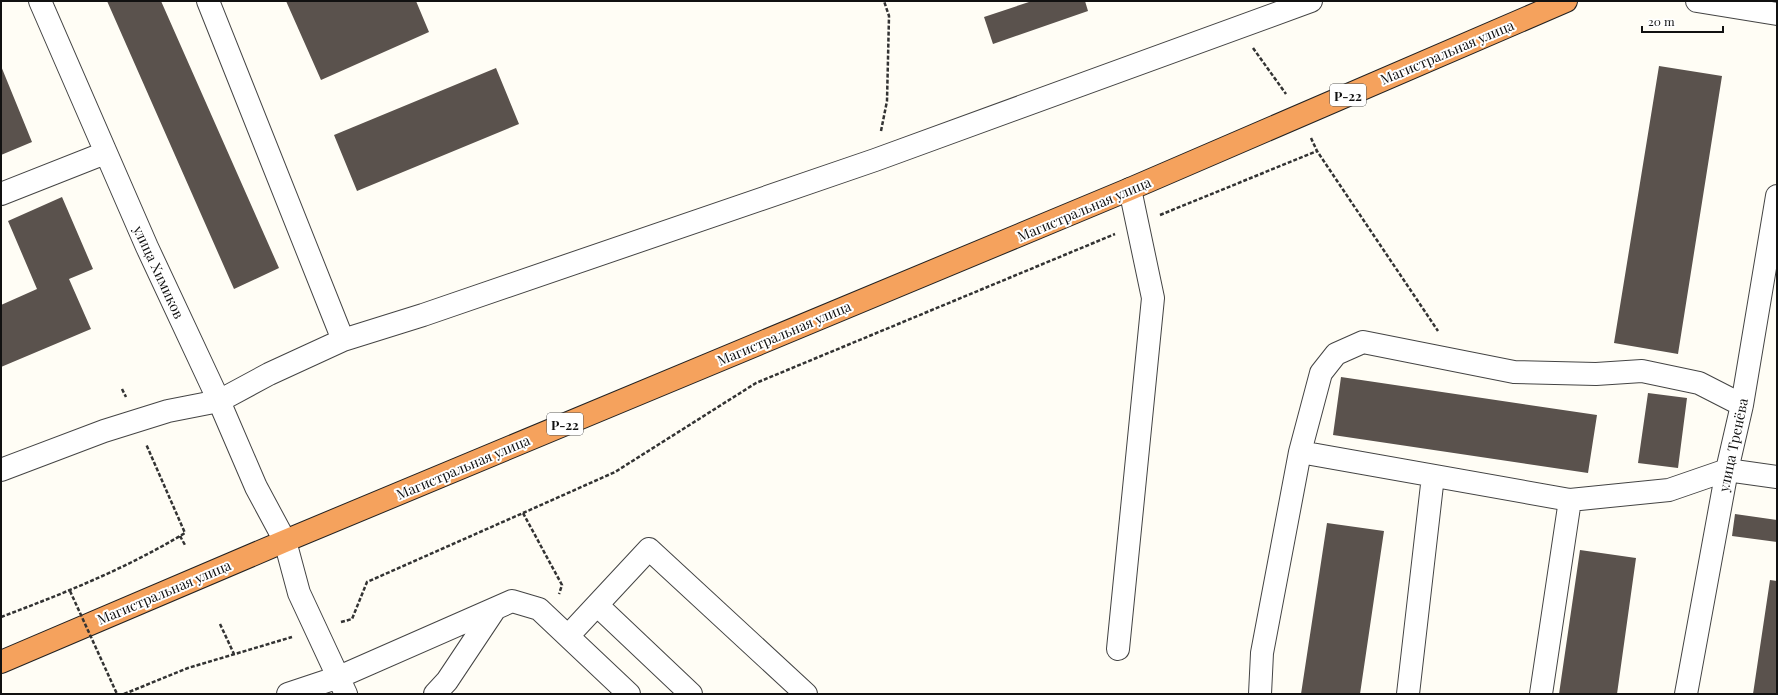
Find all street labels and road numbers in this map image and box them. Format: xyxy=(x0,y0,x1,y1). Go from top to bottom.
street label: Магистральная улица xyxy=(1377,15,1517,89)
road number: Р-22 xyxy=(1330,84,1366,106)
street label: Магистральная улица xyxy=(1014,172,1154,246)
street label: улица Химиков xyxy=(129,221,189,322)
street label: Магистральная улица xyxy=(714,296,854,370)
street label: улица Тренёва xyxy=(1714,396,1752,495)
road number: Р-22 xyxy=(547,413,583,435)
street label: Магистральная улица xyxy=(393,430,533,504)
street label: Магистральная улица xyxy=(94,555,234,629)

